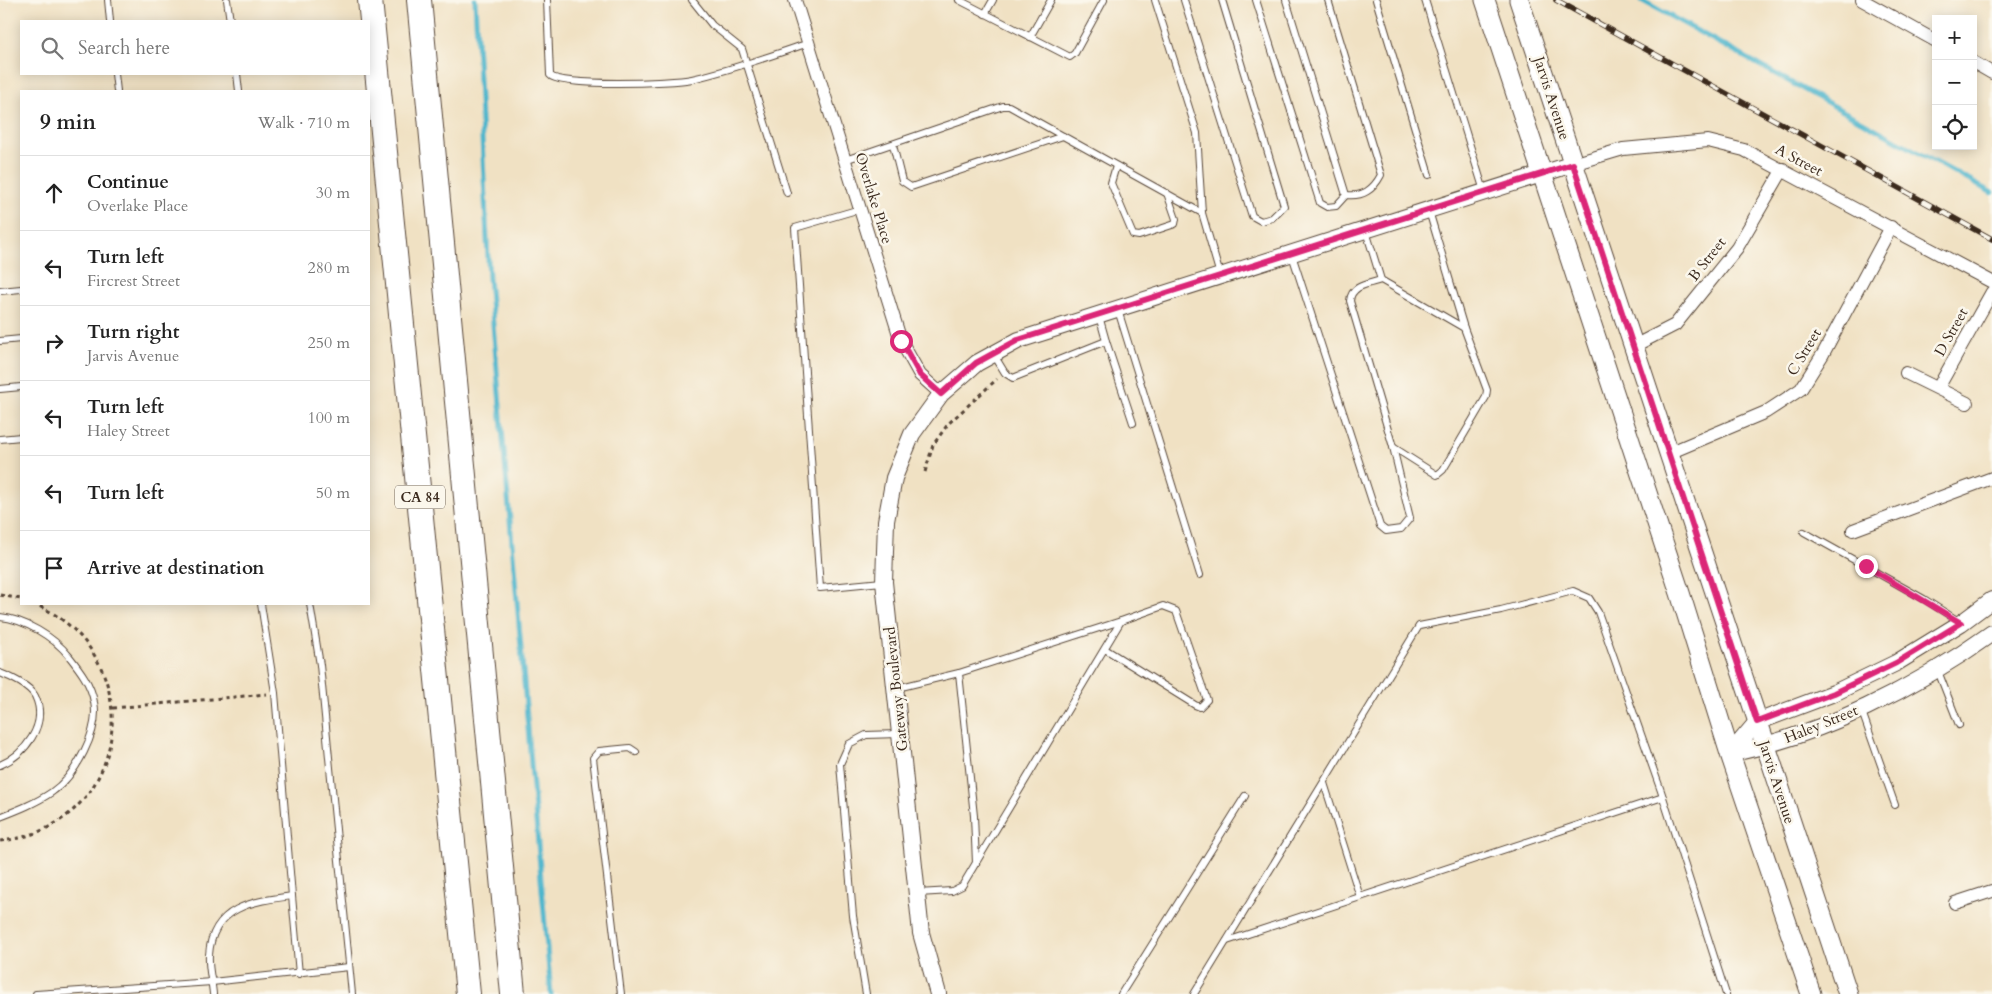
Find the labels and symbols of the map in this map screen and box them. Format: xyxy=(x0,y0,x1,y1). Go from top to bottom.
street label: Jarvis Avenue xyxy=(1529,52,1575,142)
street label: A Street xyxy=(1772,139,1826,181)
street label: Overlake Place xyxy=(851,150,897,246)
street label: B Street xyxy=(1684,233,1731,285)
street label: D Street xyxy=(1930,304,1973,360)
street label: C Street xyxy=(1782,325,1826,379)
route start xyxy=(890,330,913,353)
road number: CA 84 xyxy=(395,486,445,508)
route end xyxy=(1855,555,1878,578)
street label: Gateway Boulevard xyxy=(880,626,912,752)
street label: Haley Street xyxy=(1781,700,1861,748)
street label: Jarvis Avenue xyxy=(1754,736,1800,826)

